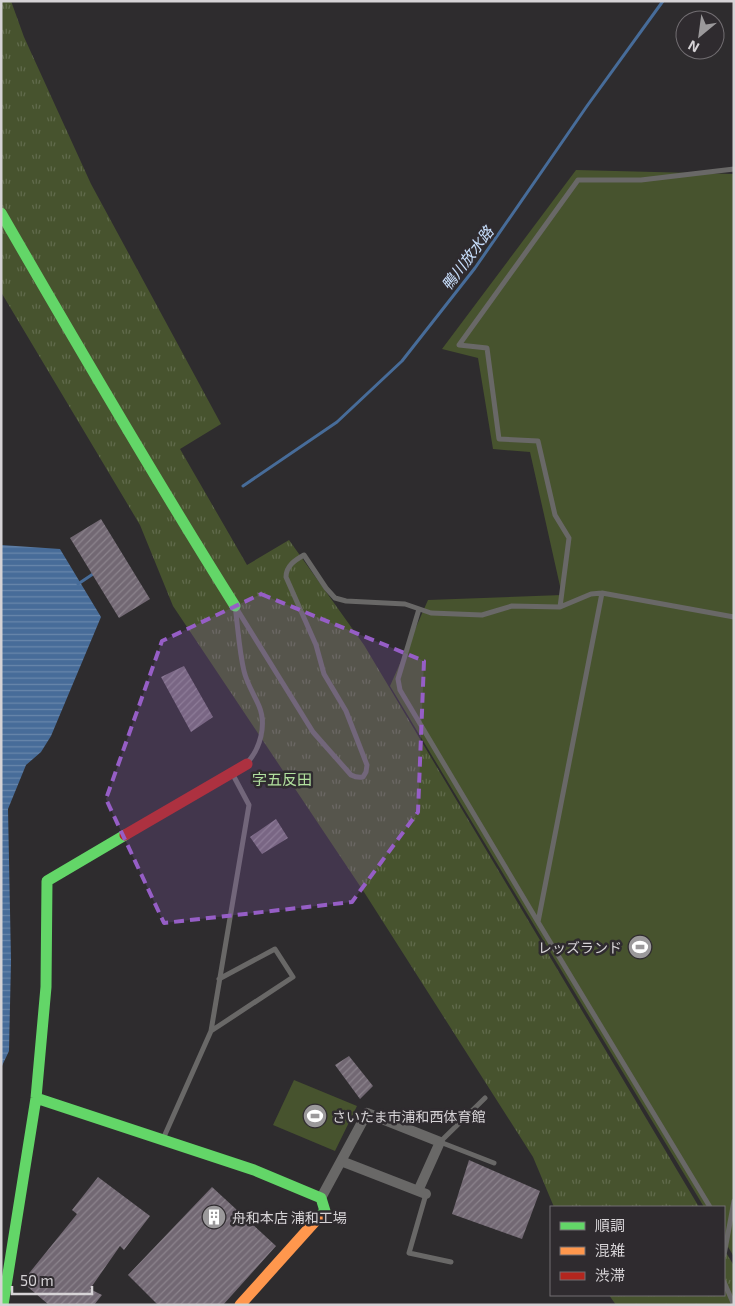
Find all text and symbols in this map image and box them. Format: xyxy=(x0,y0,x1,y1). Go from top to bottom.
north arrow xyxy=(675,10,725,60)
text: N xyxy=(685,37,702,57)
water label: 鴨川放水路 xyxy=(437,221,498,293)
district label: 字五反田 xyxy=(252,770,312,788)
sports icon: レッズランド xyxy=(627,934,653,960)
place label: レッズランド xyxy=(538,939,622,956)
sports icon: さいたま市浦和西体育館 xyxy=(302,1103,328,1129)
place label: さいたま市浦和西体育館 xyxy=(332,1108,486,1125)
building icon: 舟和本店 浦和工場 xyxy=(201,1204,227,1230)
legend xyxy=(550,1206,725,1296)
place label: 舟和本店 浦和工場 xyxy=(232,1209,347,1226)
text: 順調 xyxy=(595,1216,625,1234)
text: 混雑 xyxy=(595,1241,625,1259)
scale bar xyxy=(12,1264,92,1296)
text: 渋滞 xyxy=(595,1266,625,1284)
text: 50 m xyxy=(20,1271,54,1289)

